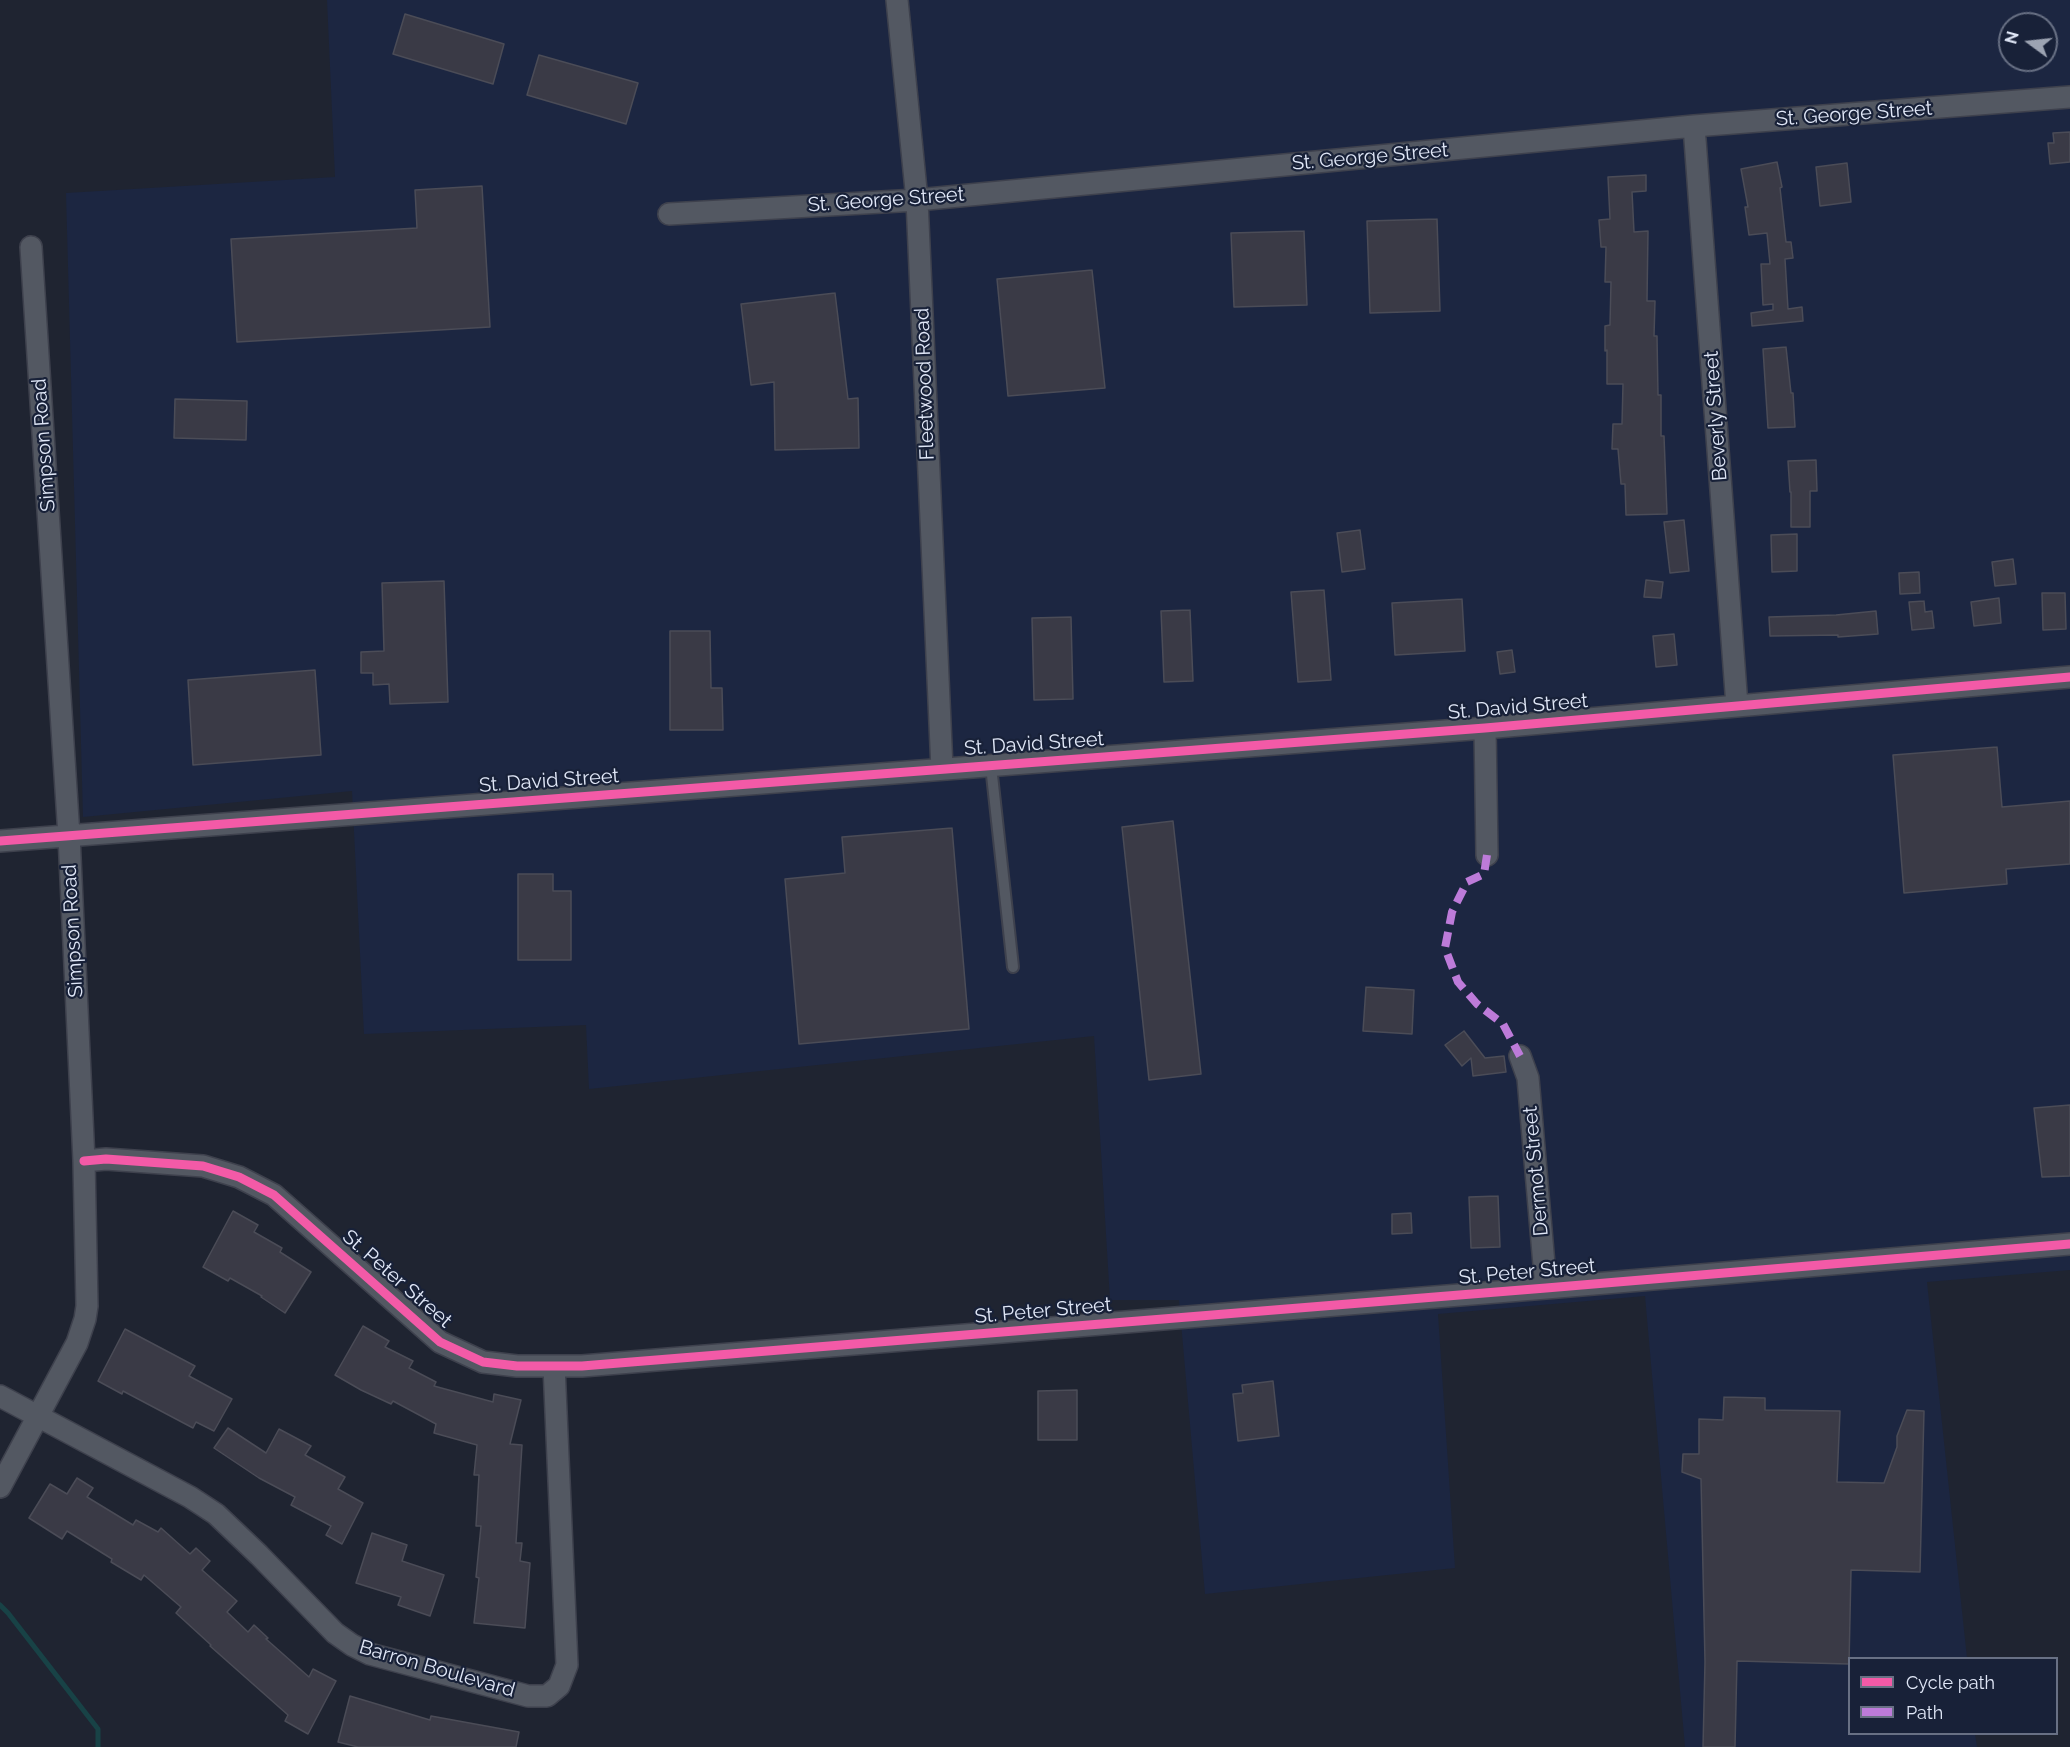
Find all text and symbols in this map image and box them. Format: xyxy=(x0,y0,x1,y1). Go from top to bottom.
north arrow xyxy=(1998,12,2058,72)
text: N xyxy=(2001,29,2023,46)
street label: St. George Street xyxy=(1775,97,1933,131)
street label: St. George Street xyxy=(1291,138,1449,176)
street label: St. George Street xyxy=(807,183,965,217)
street label: Fleetwood Road xyxy=(910,307,940,461)
street label: Beverly Street xyxy=(1699,350,1733,482)
street label: Simpson Road xyxy=(27,378,61,512)
street label: St. David Street xyxy=(1447,689,1589,725)
street label: St. David Street xyxy=(963,727,1105,761)
street label: St. David Street xyxy=(478,764,620,798)
street label: Simpson Road xyxy=(58,864,88,998)
street label: Dermot Street xyxy=(1518,1105,1554,1237)
street label: St. Peter Street xyxy=(337,1225,457,1333)
street label: St. Peter Street xyxy=(1458,1254,1596,1290)
street label: St. Peter Street xyxy=(974,1293,1112,1329)
street label: Barron Boulevard xyxy=(356,1635,518,1703)
legend xyxy=(1848,1657,2058,1735)
text: Cycle path xyxy=(1906,1672,1995,1693)
text: Path xyxy=(1906,1702,1943,1723)

